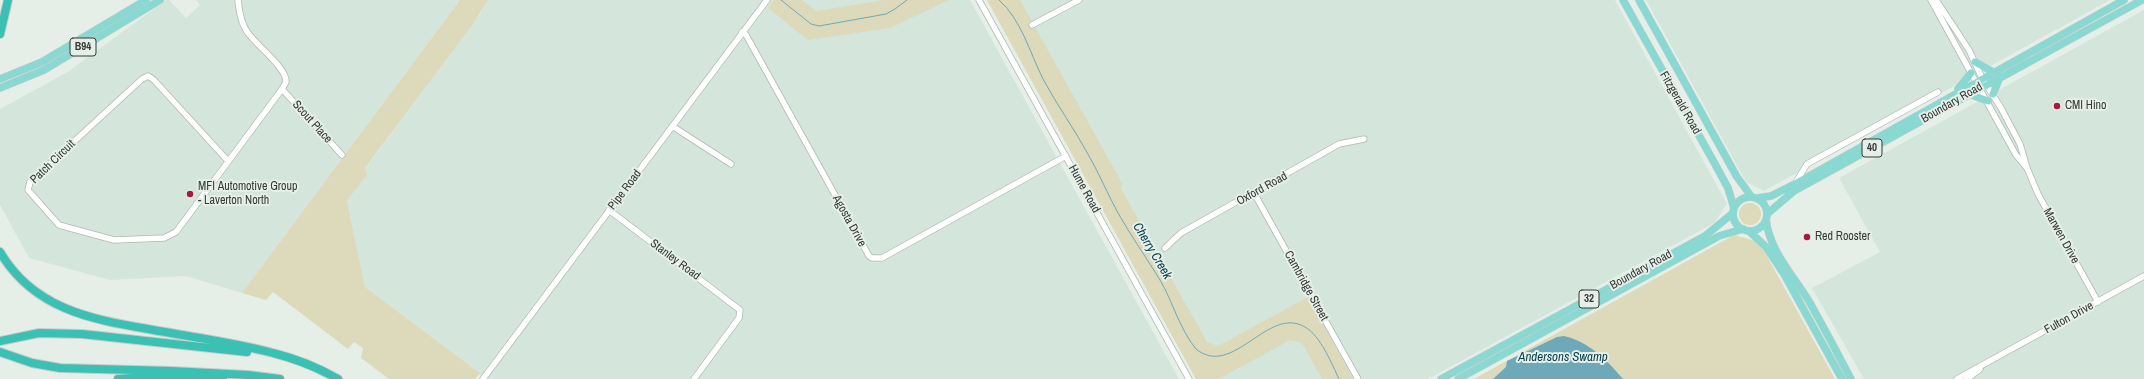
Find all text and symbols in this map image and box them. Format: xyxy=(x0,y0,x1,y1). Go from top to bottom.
road number: B94 xyxy=(70,38,96,56)
street label: Fitzgerald Road xyxy=(1656,69,1704,137)
street label: Boundary Road xyxy=(1919,80,1985,126)
street label: Scout Place xyxy=(289,98,335,146)
place label: CMI Hino xyxy=(2065,99,2107,113)
marker: CMI Hino xyxy=(2052,101,2062,111)
street label: Patch Circuit xyxy=(28,137,78,187)
road number: 40 xyxy=(1862,139,1882,157)
street label: Hume Road xyxy=(1065,163,1103,215)
street label: Pipe Road xyxy=(605,167,645,213)
street label: Oxford Road xyxy=(1234,169,1290,209)
place label: MFI Automotive Group - Laverton North xyxy=(198,180,298,208)
marker: MFI Automotive Group - Laverton North xyxy=(185,189,195,199)
street label: Agosta Drive xyxy=(829,193,869,249)
street label: Marwen Drive xyxy=(2040,206,2082,266)
water label: Cherry Creek xyxy=(1129,220,1175,282)
place label: Red Rooster xyxy=(1815,230,1870,244)
marker: Red Rooster xyxy=(1802,232,1812,242)
street label: Stanley Road xyxy=(647,236,703,284)
street label: Boundary Road xyxy=(1608,247,1674,293)
street label: Cambridge Street xyxy=(1281,249,1331,323)
road number: 32 xyxy=(1579,290,1599,308)
street label: Fulton Drive xyxy=(2042,299,2096,337)
water label: Andersons Swamp xyxy=(1518,350,1608,366)

